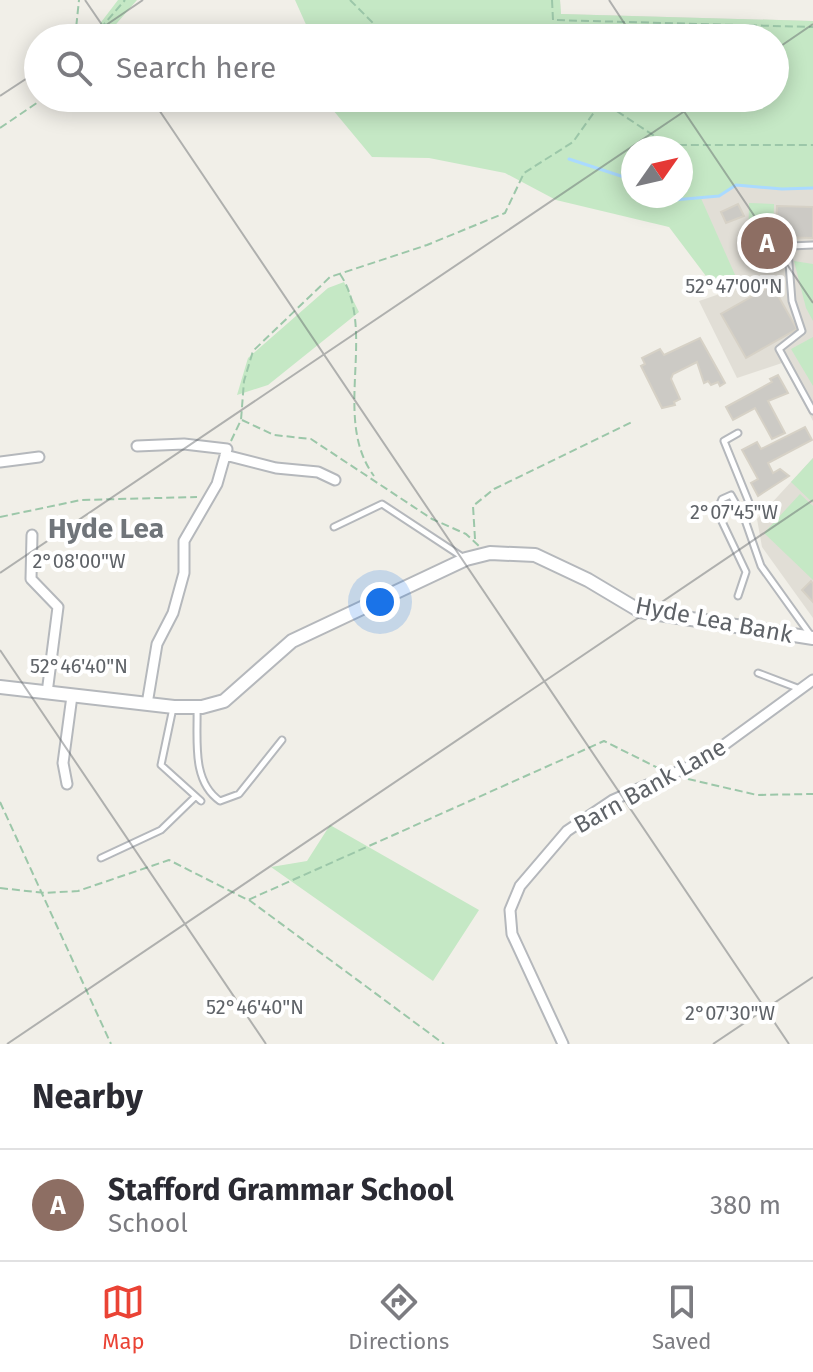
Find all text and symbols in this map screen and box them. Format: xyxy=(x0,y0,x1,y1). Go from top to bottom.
search box xyxy=(24,24,789,112)
icon: search xyxy=(52,46,96,90)
text: Search here xyxy=(116,50,276,86)
north arrow xyxy=(621,136,693,208)
pin: A xyxy=(741,213,793,273)
text: 52°47'00"N xyxy=(685,274,783,298)
text: 2°07'45"W xyxy=(690,500,779,524)
district label: Hyde Lea xyxy=(48,512,164,545)
text: 2°08'00"W xyxy=(32,549,126,573)
your location xyxy=(360,582,400,622)
street label: Hyde Lea Bank xyxy=(633,591,796,649)
text: 52°46'40"N xyxy=(30,654,128,678)
street label: Barn Bank Lane xyxy=(569,733,731,839)
text: 52°46'40"N xyxy=(206,995,304,1019)
text: 2°07'30"W xyxy=(685,1001,775,1025)
text: Nearby xyxy=(32,1076,143,1117)
text: Stafford Grammar School xyxy=(108,1172,453,1208)
text: A xyxy=(50,1190,66,1221)
text: 380 m xyxy=(710,1190,781,1221)
text: School xyxy=(108,1208,188,1239)
tab: Map xyxy=(101,1280,145,1355)
tab: Directions xyxy=(348,1280,449,1355)
tab: Saved xyxy=(652,1280,712,1355)

